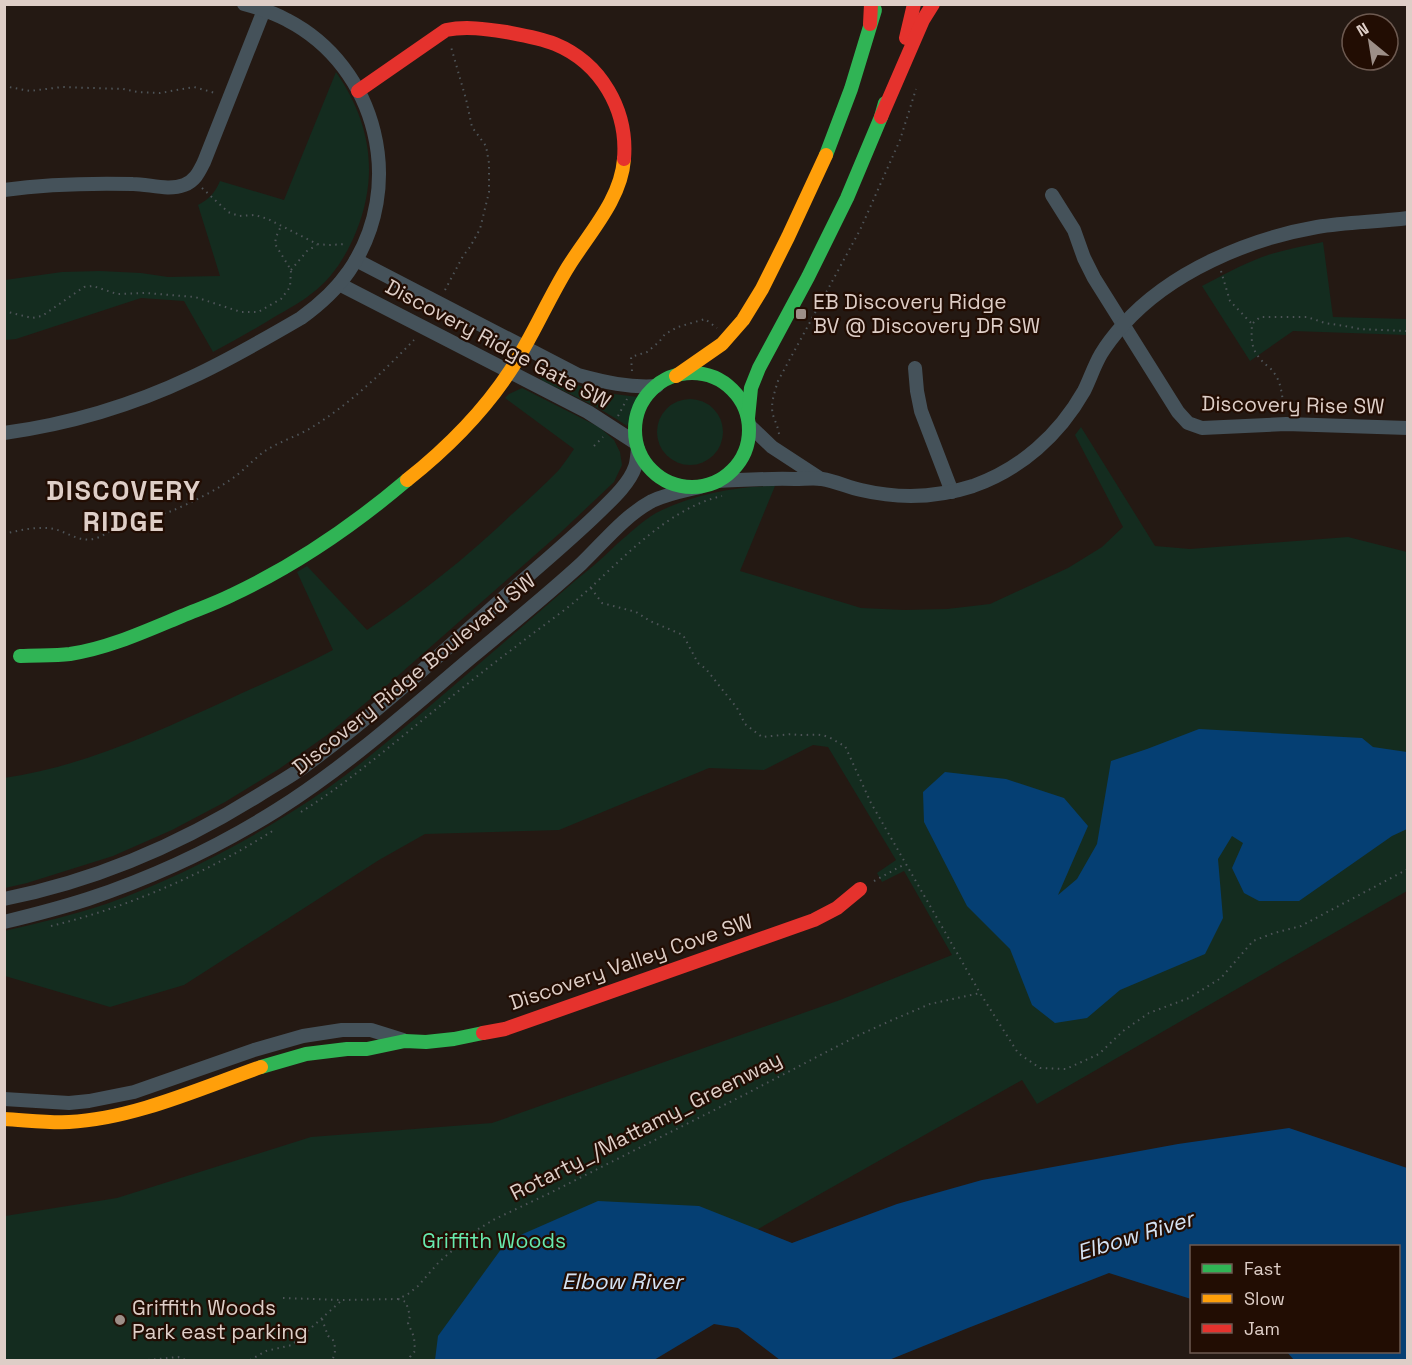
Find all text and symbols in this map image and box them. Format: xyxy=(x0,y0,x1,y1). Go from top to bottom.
north arrow xyxy=(1340,12,1400,72)
text: N xyxy=(1353,18,1373,41)
street label: Discovery Ridge Gate SW xyxy=(381,273,616,415)
place label: EB Discovery Ridge BV @ Discovery DR SW xyxy=(813,288,1040,339)
marker: EB Discovery Ridge BV @ Discovery DR SW xyxy=(794,307,808,321)
street label: Discovery Rise SW xyxy=(1201,389,1385,420)
district label: DISCOVERY RIDGE xyxy=(46,473,202,539)
street label: Discovery Ridge Boulevard SW xyxy=(286,567,541,780)
street label: Discovery Valley Cove SW xyxy=(506,907,756,1016)
street label: Rotarty_/Mattamy_Greenway xyxy=(505,1045,786,1206)
water label: Elbow River xyxy=(1073,1203,1199,1266)
park label: Griffith Woods xyxy=(422,1227,566,1254)
legend xyxy=(1190,1245,1400,1353)
text: Fast xyxy=(1244,1257,1281,1280)
water label: Elbow River xyxy=(562,1267,685,1295)
text: Slow xyxy=(1244,1287,1285,1310)
place label: Griffith Woods Park east parking xyxy=(132,1294,308,1345)
marker: Griffith Woods Park east parking xyxy=(113,1313,127,1327)
text: Jam xyxy=(1244,1317,1280,1340)

